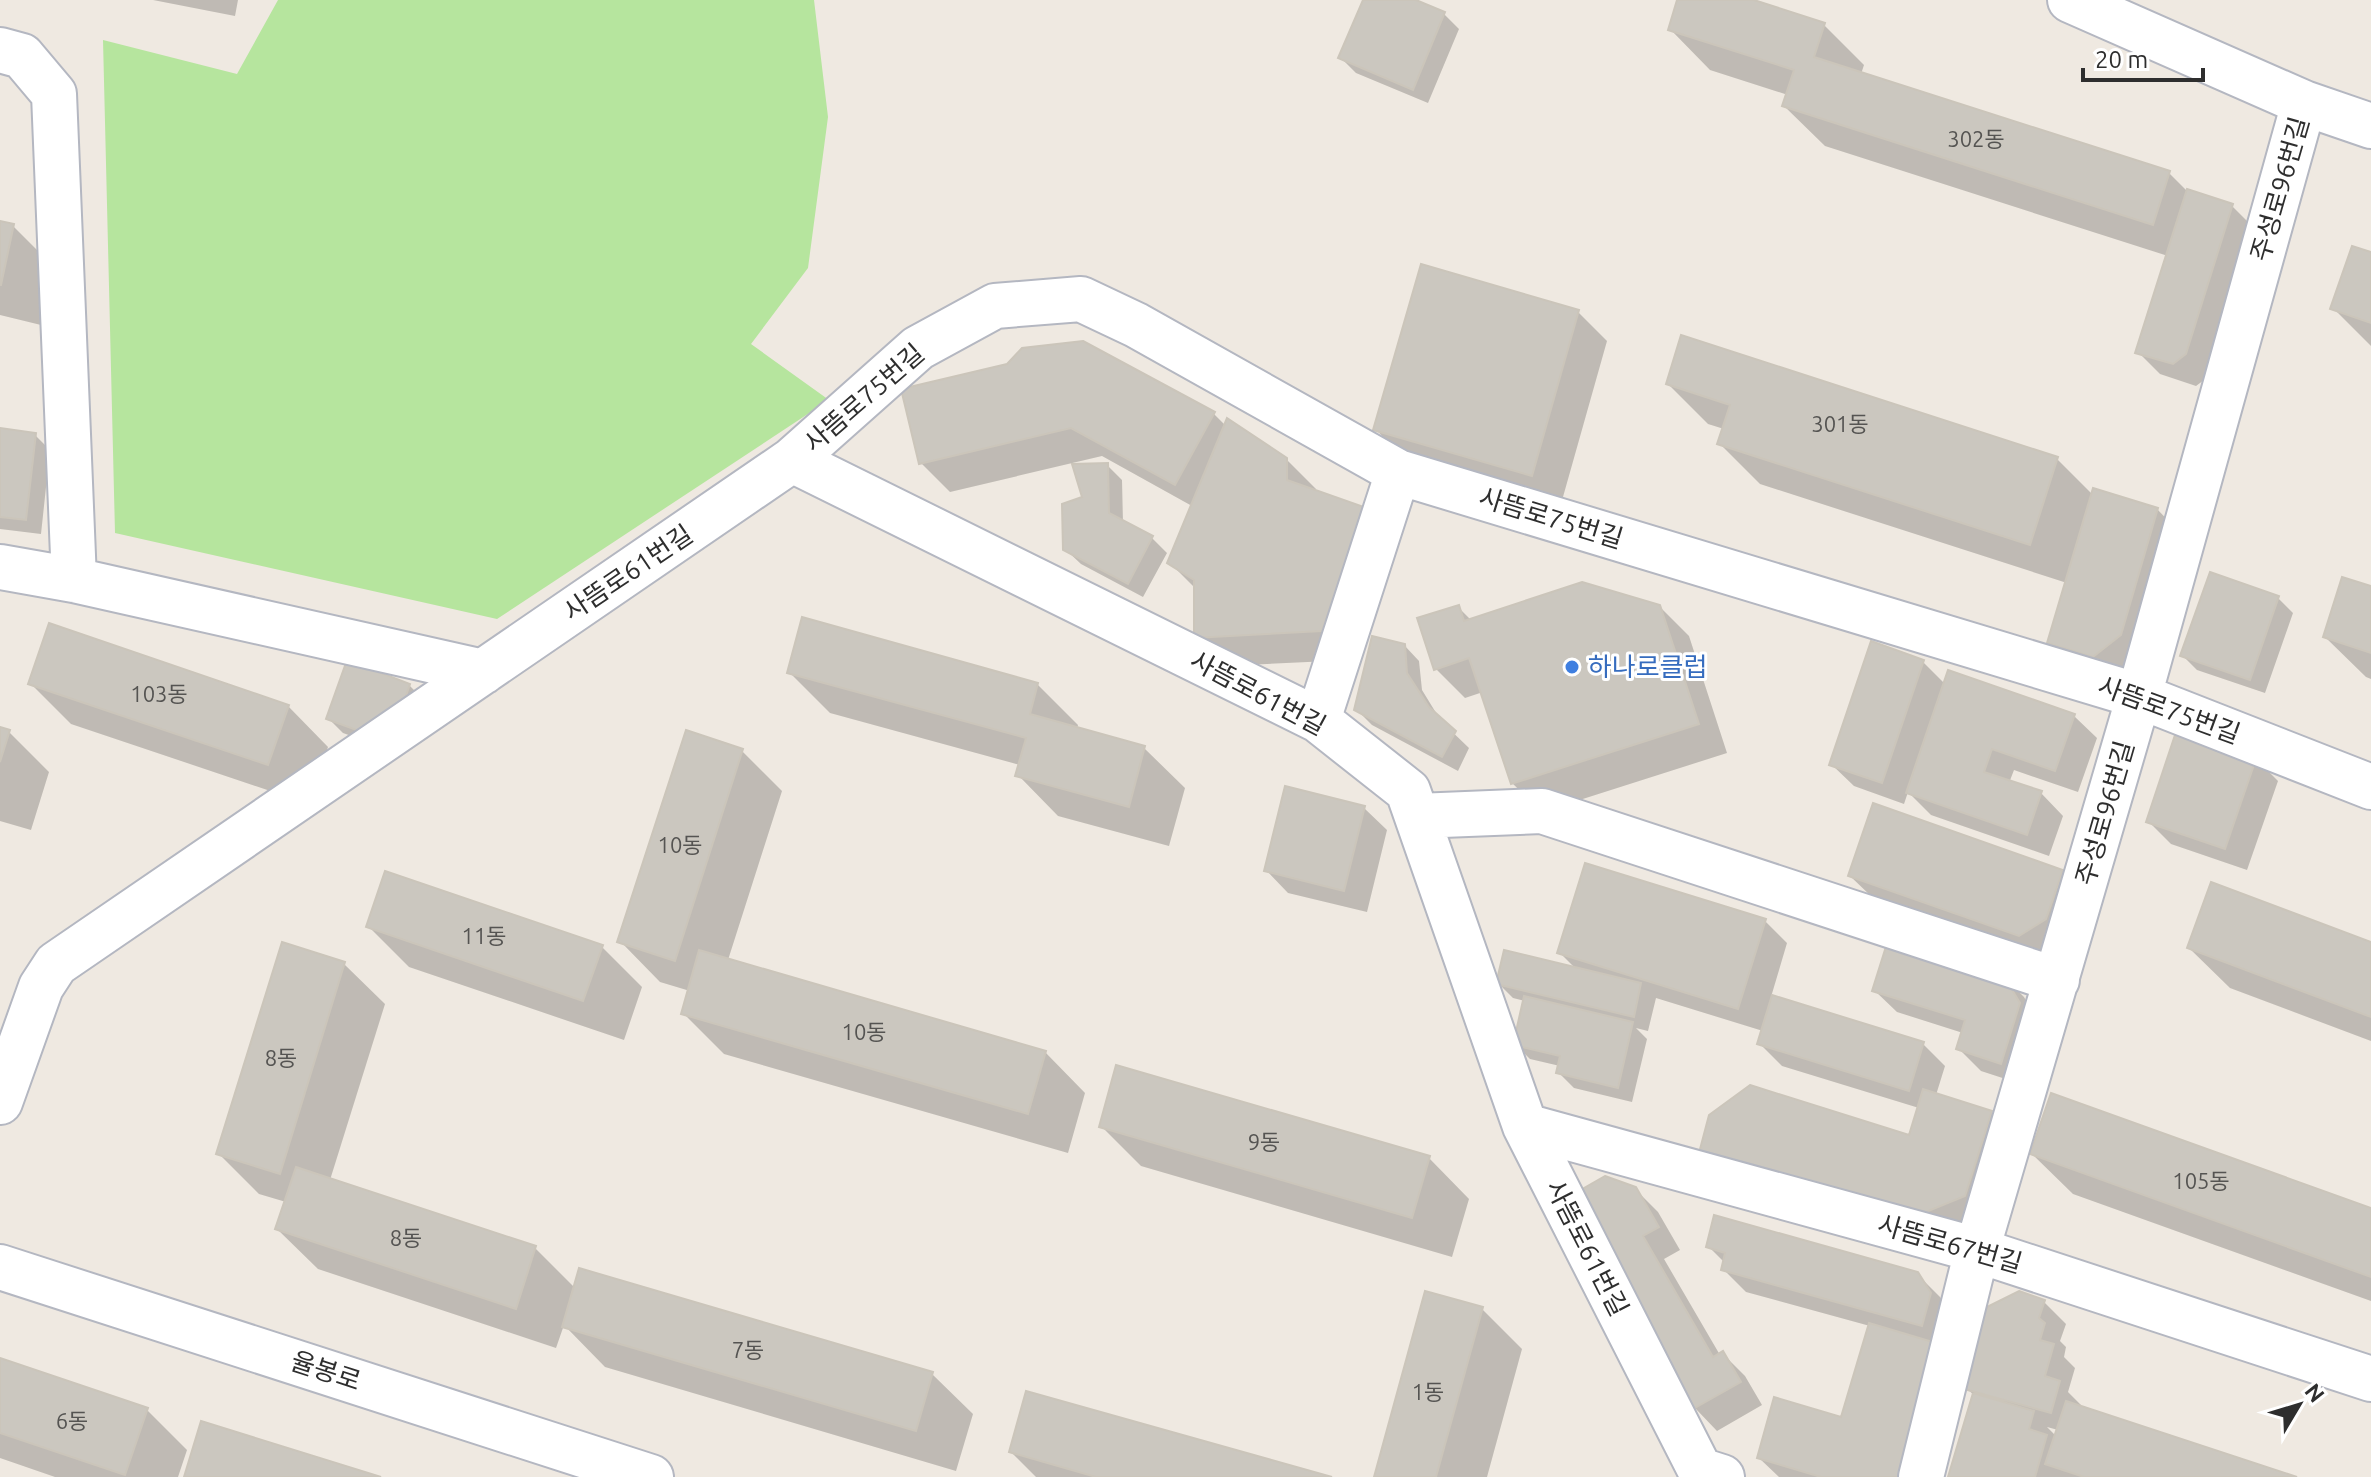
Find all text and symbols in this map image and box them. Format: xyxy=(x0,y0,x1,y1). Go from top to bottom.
scale bar xyxy=(2083,32,2203,82)
text: 20 m xyxy=(2095,46,2148,73)
street label: 주성로96번길 xyxy=(2245,113,2314,264)
house number: 302동 xyxy=(1947,126,2005,151)
street label: 사뜸로75번길 xyxy=(798,338,929,457)
house number: 301동 xyxy=(1811,411,1869,436)
street label: 사뜸로75번길 xyxy=(1476,482,1627,553)
street label: 사뜸로61번길 xyxy=(558,519,698,626)
street label: 사뜸로61번길 xyxy=(1186,645,1331,740)
place label: 하나로클럽 xyxy=(1588,652,1708,681)
marker: 하나로클럽 xyxy=(1563,658,1581,676)
street label: 사뜸로75번길 xyxy=(2094,670,2244,749)
house number: 103동 xyxy=(130,681,188,706)
street label: 주성로96번길 xyxy=(2070,737,2139,888)
house number: 10동 xyxy=(657,832,703,857)
house number: 11동 xyxy=(461,923,507,948)
house number: 10동 xyxy=(841,1019,887,1044)
house number: 8동 xyxy=(265,1045,297,1070)
house number: 9동 xyxy=(1248,1129,1280,1154)
house number: 105동 xyxy=(2172,1168,2230,1193)
street label: 사뜸로61번길 xyxy=(1541,1175,1634,1321)
street label: 사뜸로67번길 xyxy=(1875,1209,2026,1278)
house number: 8동 xyxy=(390,1225,422,1250)
house number: 7동 xyxy=(732,1337,764,1362)
street label: 율봉로 xyxy=(288,1346,365,1395)
north arrow xyxy=(2259,1365,2339,1445)
text: N xyxy=(2300,1378,2330,1407)
house number: 1동 xyxy=(1412,1379,1444,1404)
house number: 6동 xyxy=(56,1408,88,1433)

